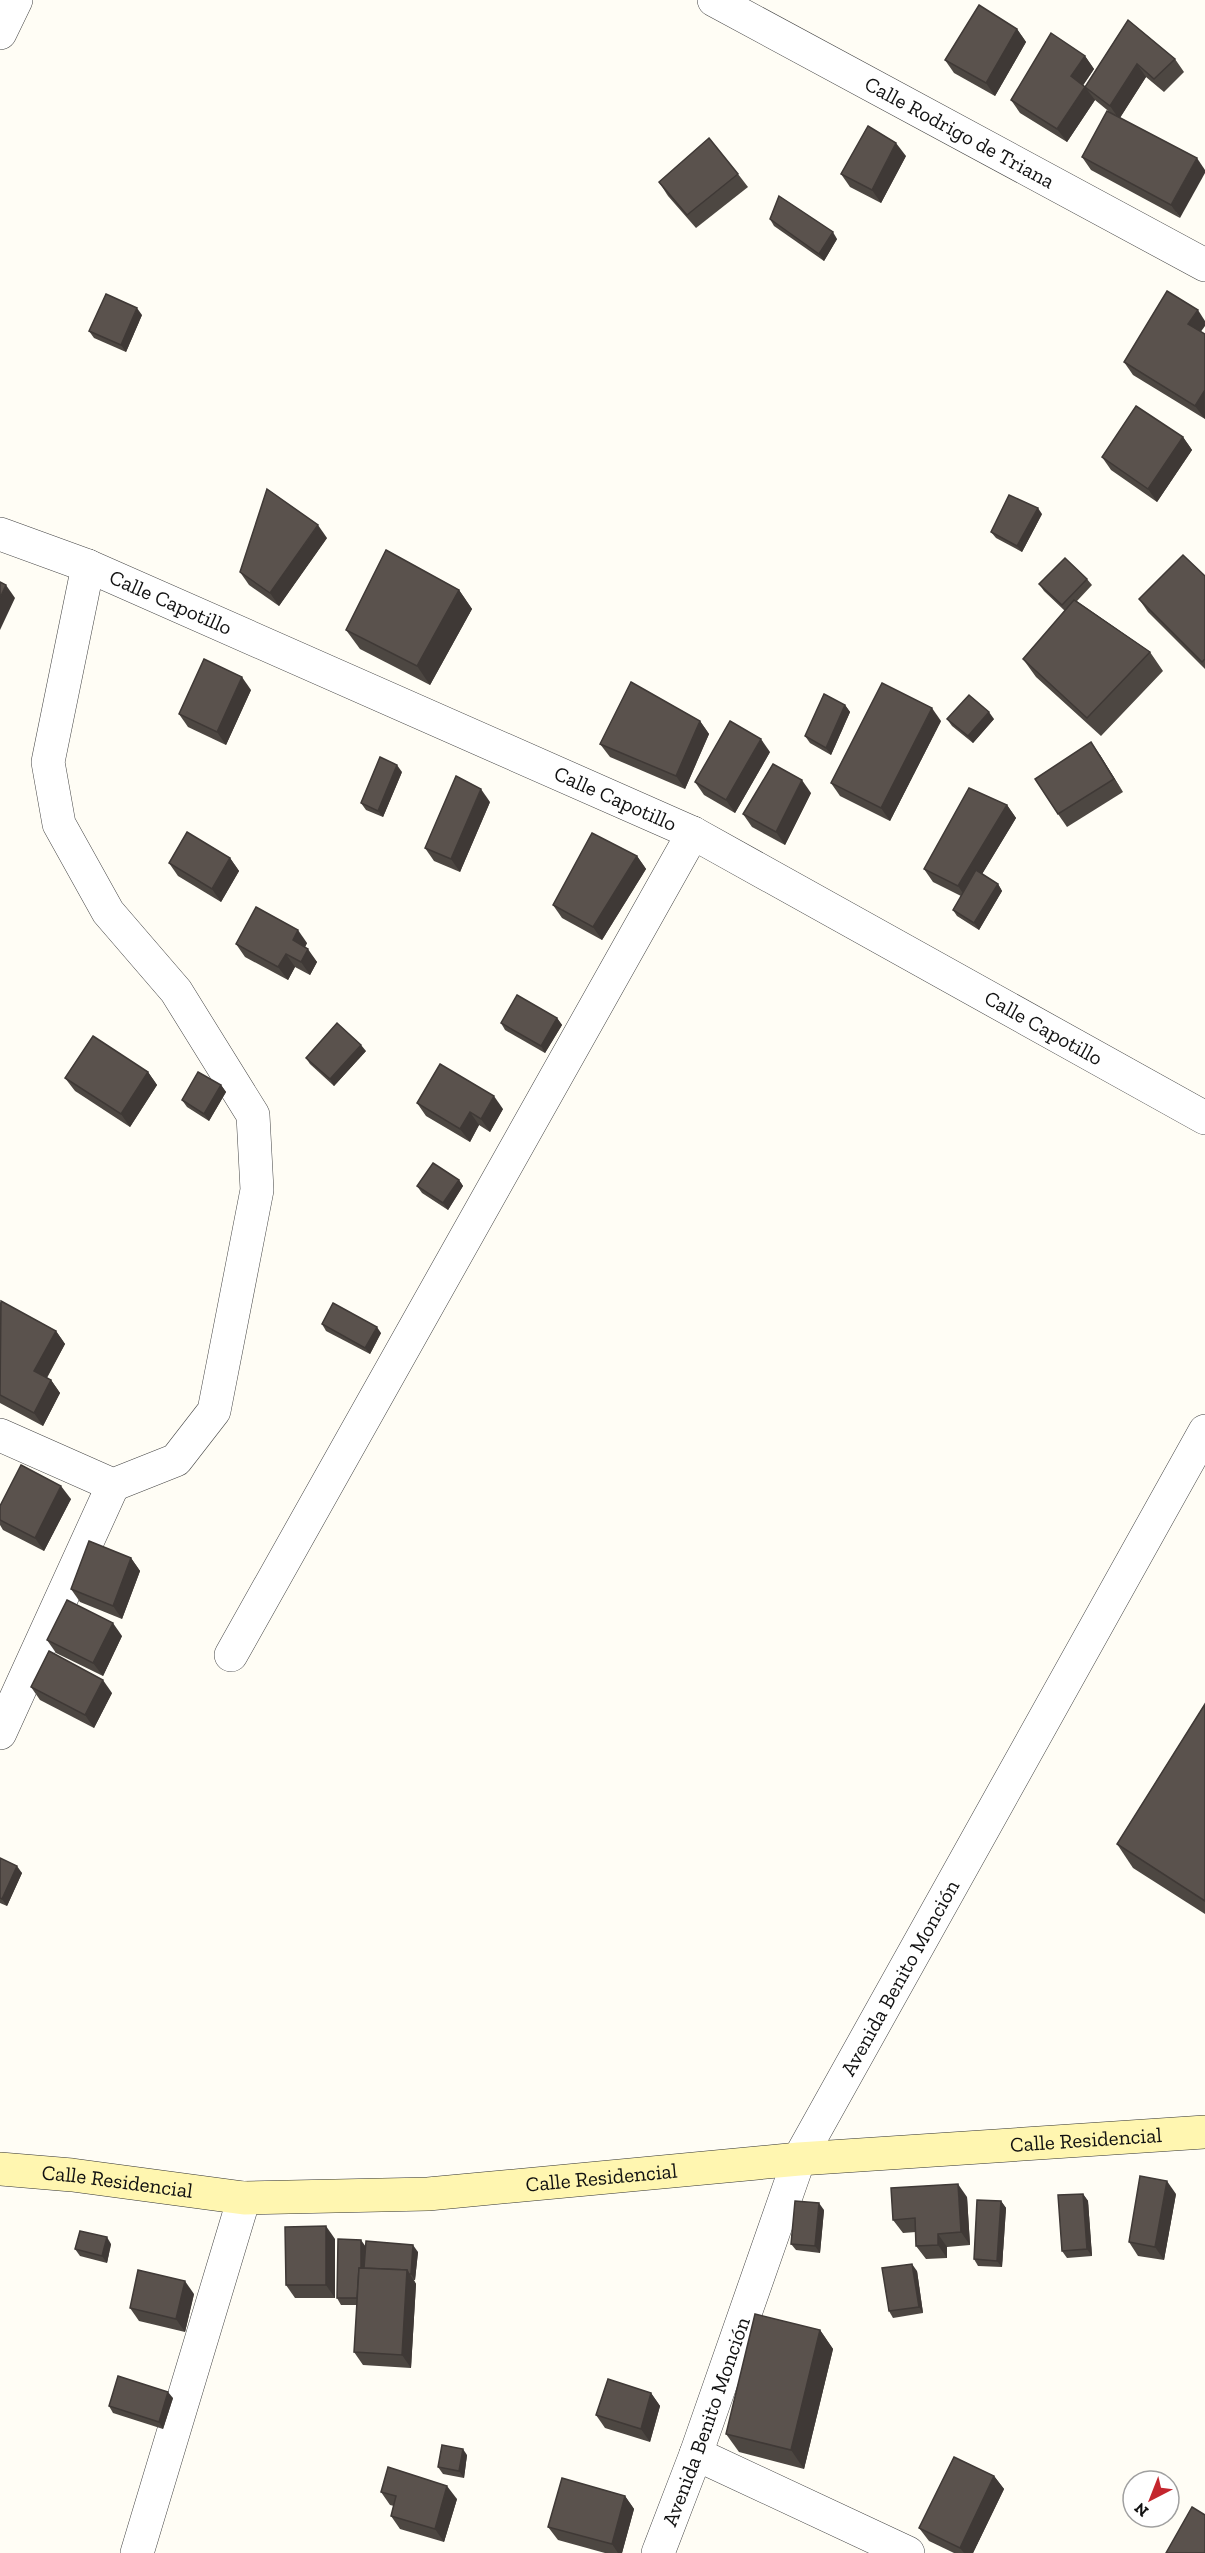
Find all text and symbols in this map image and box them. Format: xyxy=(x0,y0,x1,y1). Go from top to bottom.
street label: Calle Rodrigo de Triana xyxy=(861,71,1059,193)
street label: Calle Capotillo xyxy=(106,564,236,640)
street label: Calle Capotillo xyxy=(550,760,681,836)
street label: Calle Capotillo xyxy=(980,985,1107,1070)
street label: Avenida Benito Monción xyxy=(835,1875,964,2080)
street label: Calle Residencial xyxy=(1009,2122,1163,2157)
street label: Calle Residencial xyxy=(524,2158,679,2197)
street label: Calle Residencial xyxy=(41,2160,195,2203)
street label: Avenida Benito Monción xyxy=(657,2314,755,2529)
north arrow xyxy=(1121,2469,1181,2529)
text: N xyxy=(1130,2499,1152,2521)

